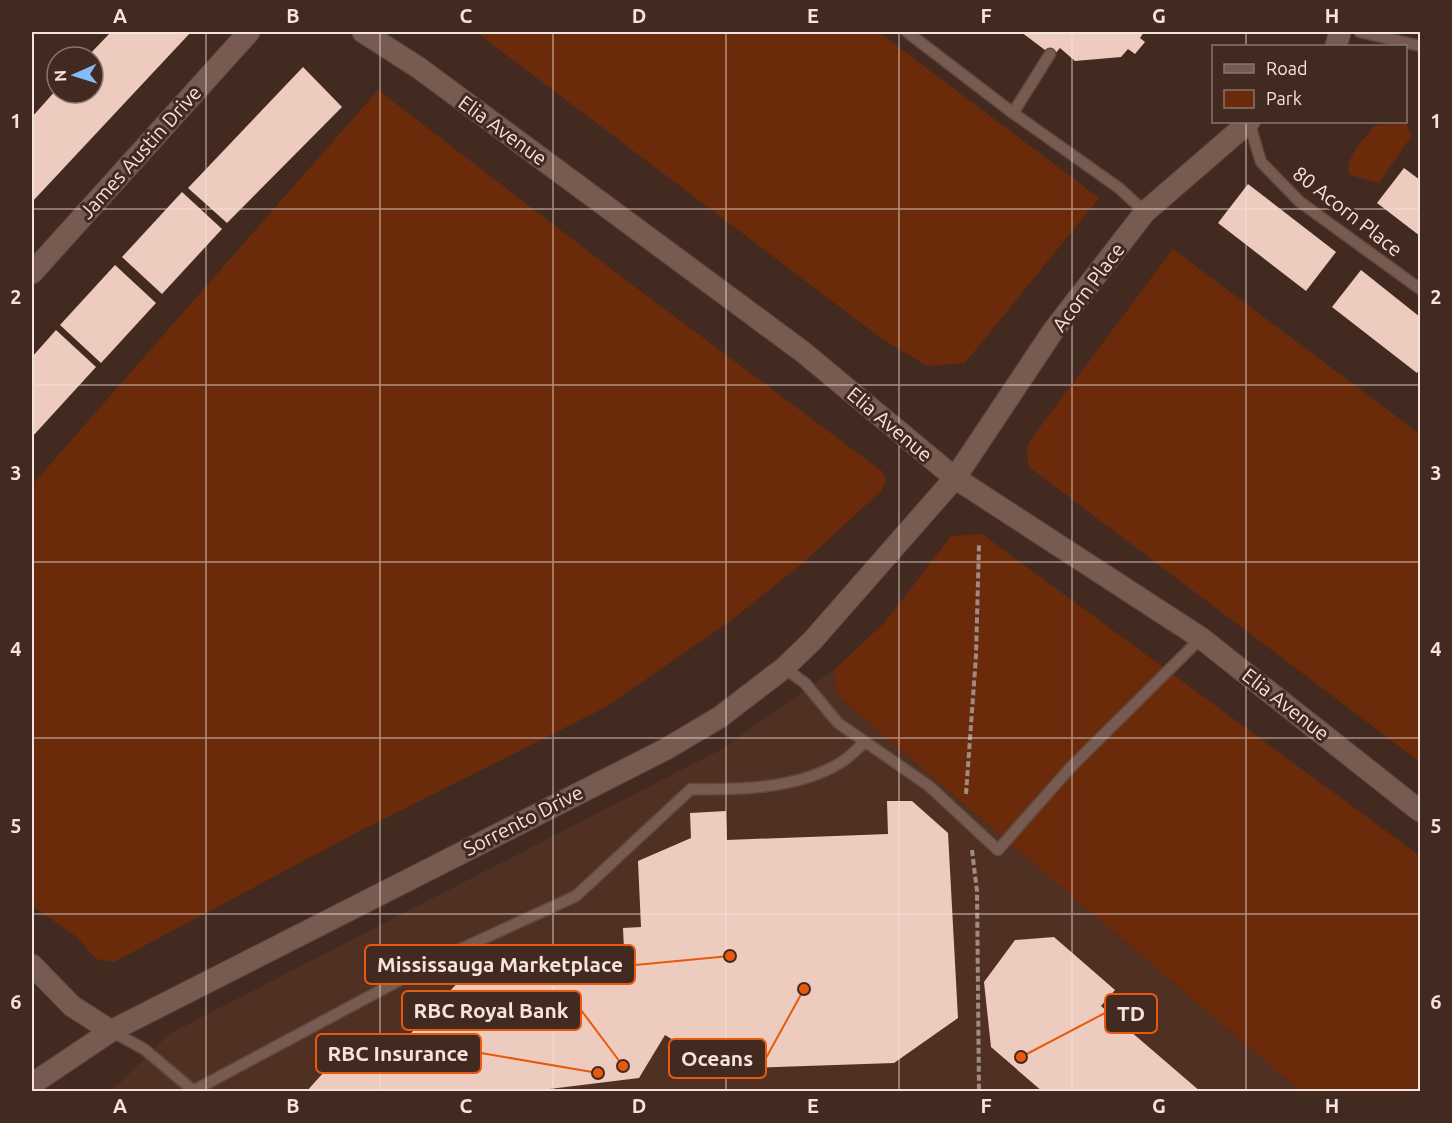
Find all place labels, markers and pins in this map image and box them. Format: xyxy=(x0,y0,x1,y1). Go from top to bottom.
callout: Mississauga Marketplace xyxy=(365,945,635,984)
callout: RBC Royal Bank xyxy=(402,991,581,1030)
callout: TD xyxy=(1105,994,1157,1033)
callout: RBC Insurance xyxy=(316,1034,481,1073)
callout: Oceans xyxy=(669,1039,766,1078)

